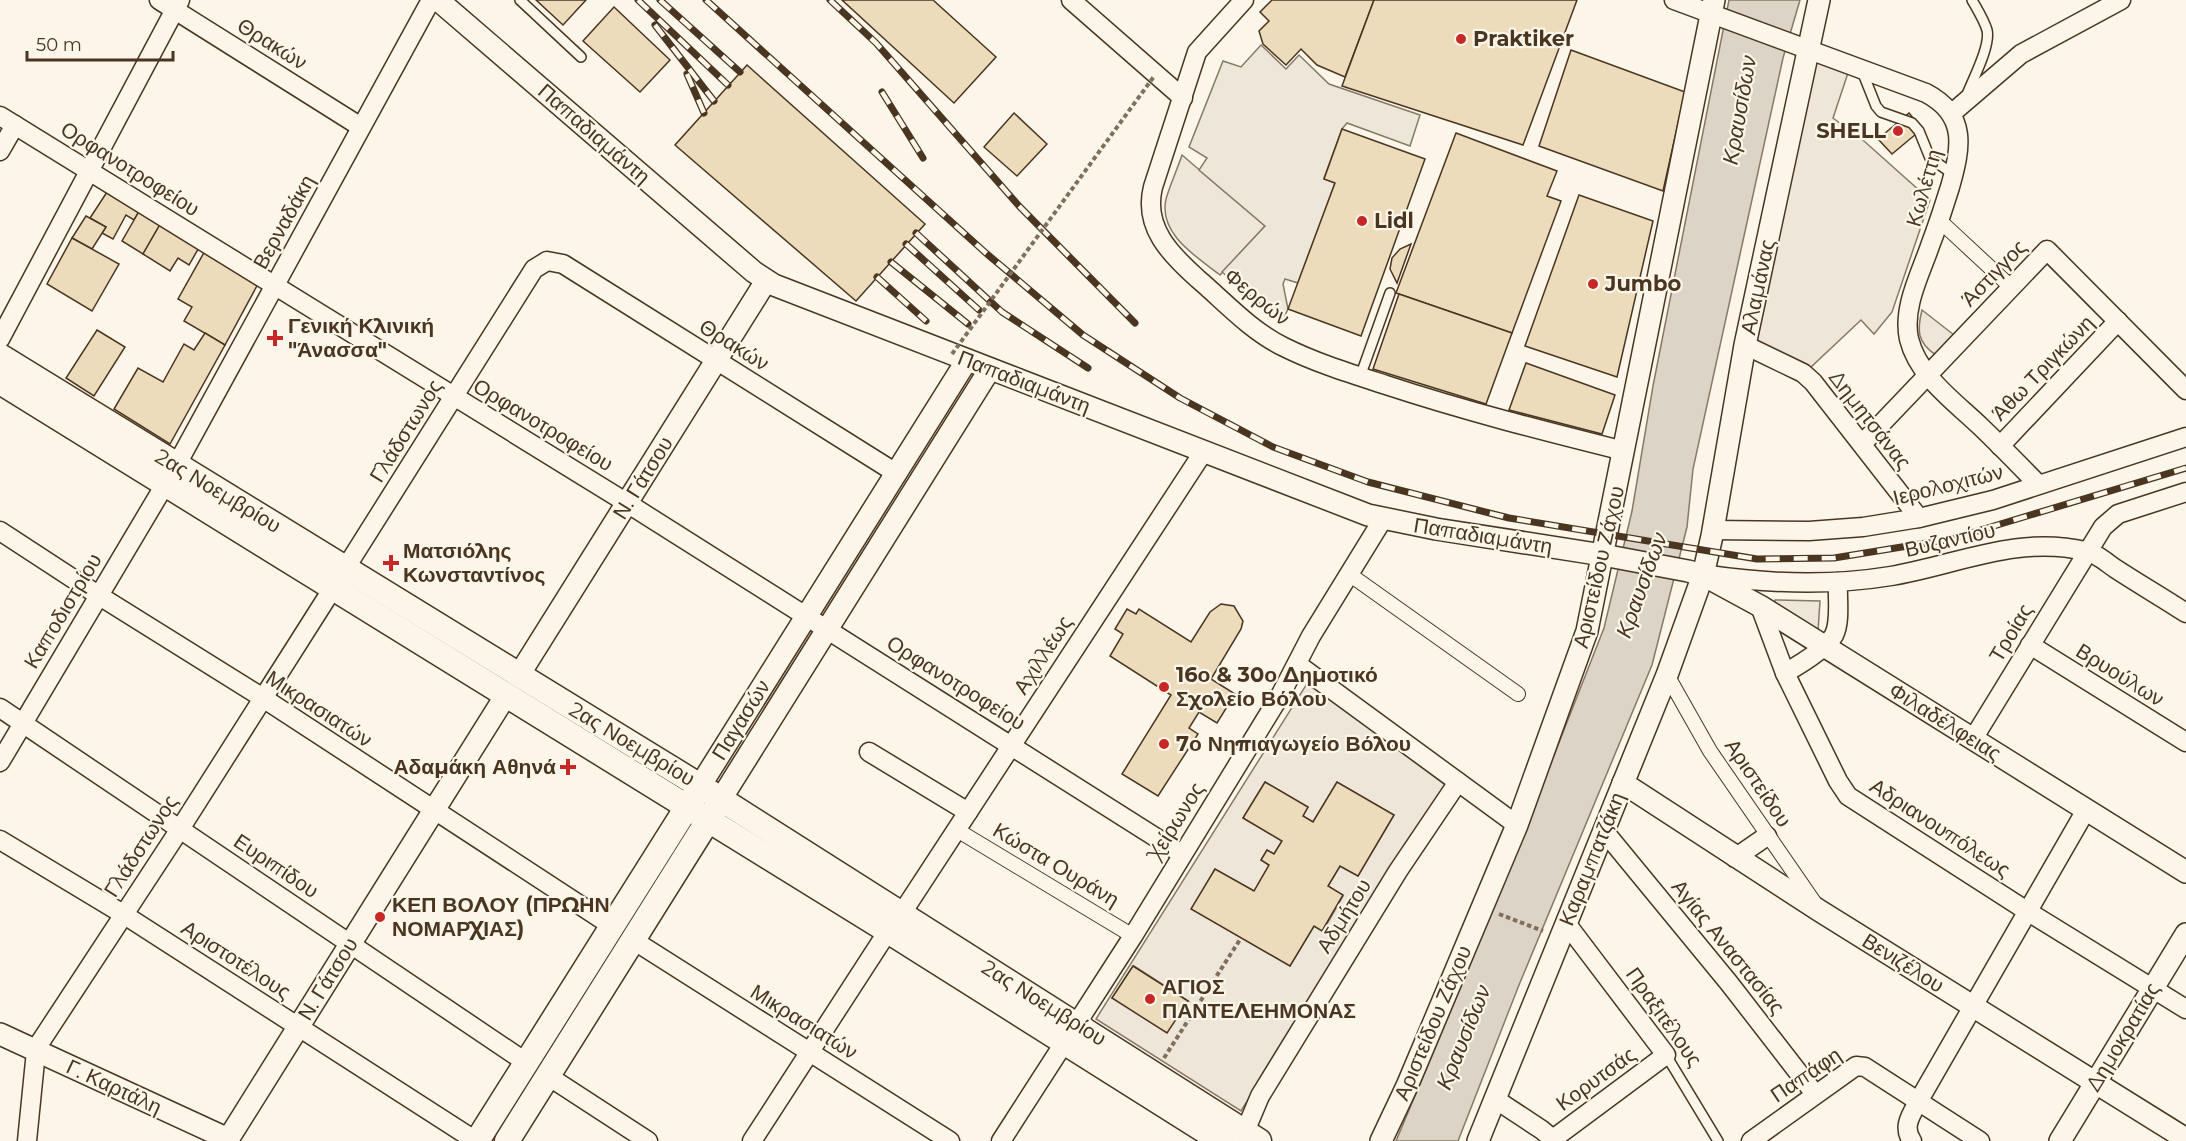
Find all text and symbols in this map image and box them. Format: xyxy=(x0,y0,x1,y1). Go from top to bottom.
street label: Θρακών xyxy=(233,12,312,75)
scale bar xyxy=(27,24,172,62)
place label: Praktiker xyxy=(1473,26,1574,51)
marker: Praktiker xyxy=(1454,32,1468,46)
text: 50 m xyxy=(36,34,82,56)
water label: Κραυσίδων xyxy=(1717,53,1762,167)
street label: Παπαδιαμάντη xyxy=(533,78,655,189)
street label: Ορφανοτροφείου xyxy=(56,116,204,221)
place label: SHELL xyxy=(1816,118,1886,143)
marker: SHELL xyxy=(1891,124,1905,138)
street label: Κωλέττη xyxy=(1901,146,1946,229)
street label: Βερναδάκη xyxy=(247,170,320,273)
place label: Lidl xyxy=(1374,208,1414,233)
marker: Lidl xyxy=(1355,214,1369,228)
street label: Άστιγγος xyxy=(1956,234,2031,311)
street label: Αλαμάνας xyxy=(1735,237,1780,337)
street label: Φερρών xyxy=(1220,263,1295,331)
place label: Jumbo xyxy=(1604,271,1681,296)
marker: Jumbo xyxy=(1586,277,1600,291)
street label: Άθω Τριγκώνη xyxy=(1986,310,2099,425)
place label: Γενική Κλινική "Άνασσα" xyxy=(288,313,434,362)
street label: Θρακών xyxy=(695,313,774,376)
marker: Γενική Κλινική "Άνασσα" xyxy=(266,329,284,347)
street label: Παπαδιαμάντη xyxy=(954,345,1094,418)
street label: Δημητσάνας xyxy=(1824,365,1917,474)
street label: Ορφανοτροφείου xyxy=(469,373,618,476)
street label: Γλάδστωνος xyxy=(364,375,447,487)
street label: Ν. Γάτσου xyxy=(607,432,678,524)
street label: 2ας Νοεμβρίου xyxy=(151,443,286,538)
street label: Ιερολοχιτών xyxy=(1890,459,2006,510)
street label: Αριστείδου Ζάχου xyxy=(1568,483,1629,650)
street label: Παπαδιαμάντη xyxy=(1412,512,1554,559)
street label: Βυζαντίου xyxy=(1902,517,1998,562)
water label: Κραυσίδων xyxy=(1610,529,1673,642)
place label: Ματσιόλης Κωνσταντίνος xyxy=(403,538,546,587)
street label: Καποδιστρίου xyxy=(18,549,107,673)
marker: Ματσιόλης Κωνσταντίνος xyxy=(384,556,398,570)
street label: Τροίας xyxy=(1984,599,2038,666)
street label: Αχιλλέως xyxy=(1008,611,1077,699)
street label: Ορφανοτροφείου xyxy=(882,630,1030,735)
street label: Βρυούλων xyxy=(2072,638,2169,711)
place label: 16ο & 30ο Δημοτικό Σχολείο Βόλου xyxy=(1176,662,1378,711)
street label: Μικρασιατών xyxy=(262,665,377,752)
street label: Παγασών xyxy=(706,675,775,764)
street label: Φιλαδέλφειας xyxy=(1885,677,2006,766)
marker: 16ο & 30ο Δημοτικό Σχολείο Βόλου xyxy=(1157,680,1171,694)
street label: 2ας Νοεμβρίου xyxy=(565,696,700,791)
place label: 7ο Νηπιαγωγείο Βόλου xyxy=(1176,731,1411,756)
street label: Αριστείδου xyxy=(1720,734,1797,831)
marker: 7ο Νηπιαγωγείο Βόλου xyxy=(1157,737,1171,751)
place label: Αδαμάκη Αθηνά xyxy=(393,754,556,779)
marker: Αδαμάκη Αθηνά xyxy=(561,760,575,774)
street label: Αδριανουπόλεως xyxy=(1865,773,2015,882)
street label: Χείρωνος xyxy=(1140,777,1209,867)
street label: Καραμπατζάκη xyxy=(1553,788,1630,929)
street label: Γλάδστωνος xyxy=(98,790,183,901)
street label: Κώστα Ουράνη xyxy=(989,817,1124,912)
street label: Ευριπίδου xyxy=(229,828,323,903)
street label: Αδμήτου xyxy=(1311,874,1376,957)
street label: Αγίας Αναστασίας xyxy=(1666,874,1790,1019)
place label: ΚΕΠ ΒΟΛΟΥ (ΠΡΩΗΝ ΝΟΜΑΡΧΙΑΣ) xyxy=(392,892,610,941)
marker: ΚΕΠ ΒΟΛΟΥ (ΠΡΩΗΝ ΝΟΜΑΡΧΙΑΣ) xyxy=(373,910,387,924)
street label: Αριστοτέλους xyxy=(177,915,296,1004)
street label: Βενιζέλου xyxy=(1858,928,1949,997)
street label: Ν. Γάτσου xyxy=(292,933,363,1025)
street label: Αριστείδου Ζάχου xyxy=(1389,942,1476,1104)
street label: 2ας Νοεμβρίου xyxy=(977,954,1111,1051)
street label: Πραξιτέλους xyxy=(1621,962,1708,1071)
place label: ΑΓΙΟΣ ΠΑΝΤΕΛΕΗΜΟΝΑΣ xyxy=(1162,974,1356,1023)
street label: Δημοκρατίας xyxy=(2080,978,2165,1096)
street label: Μικρασιατών xyxy=(746,979,862,1064)
water label: Κραυσίδων xyxy=(1430,981,1497,1093)
marker: ΑΓΙΟΣ ΠΑΝΤΕΛΕΗΜΟΝΑΣ xyxy=(1143,992,1157,1006)
street label: Κορυτσάς xyxy=(1551,1041,1640,1116)
street label: Παπάφη xyxy=(1766,1042,1846,1107)
street label: Γ. Καρτάλη xyxy=(63,1054,166,1119)

